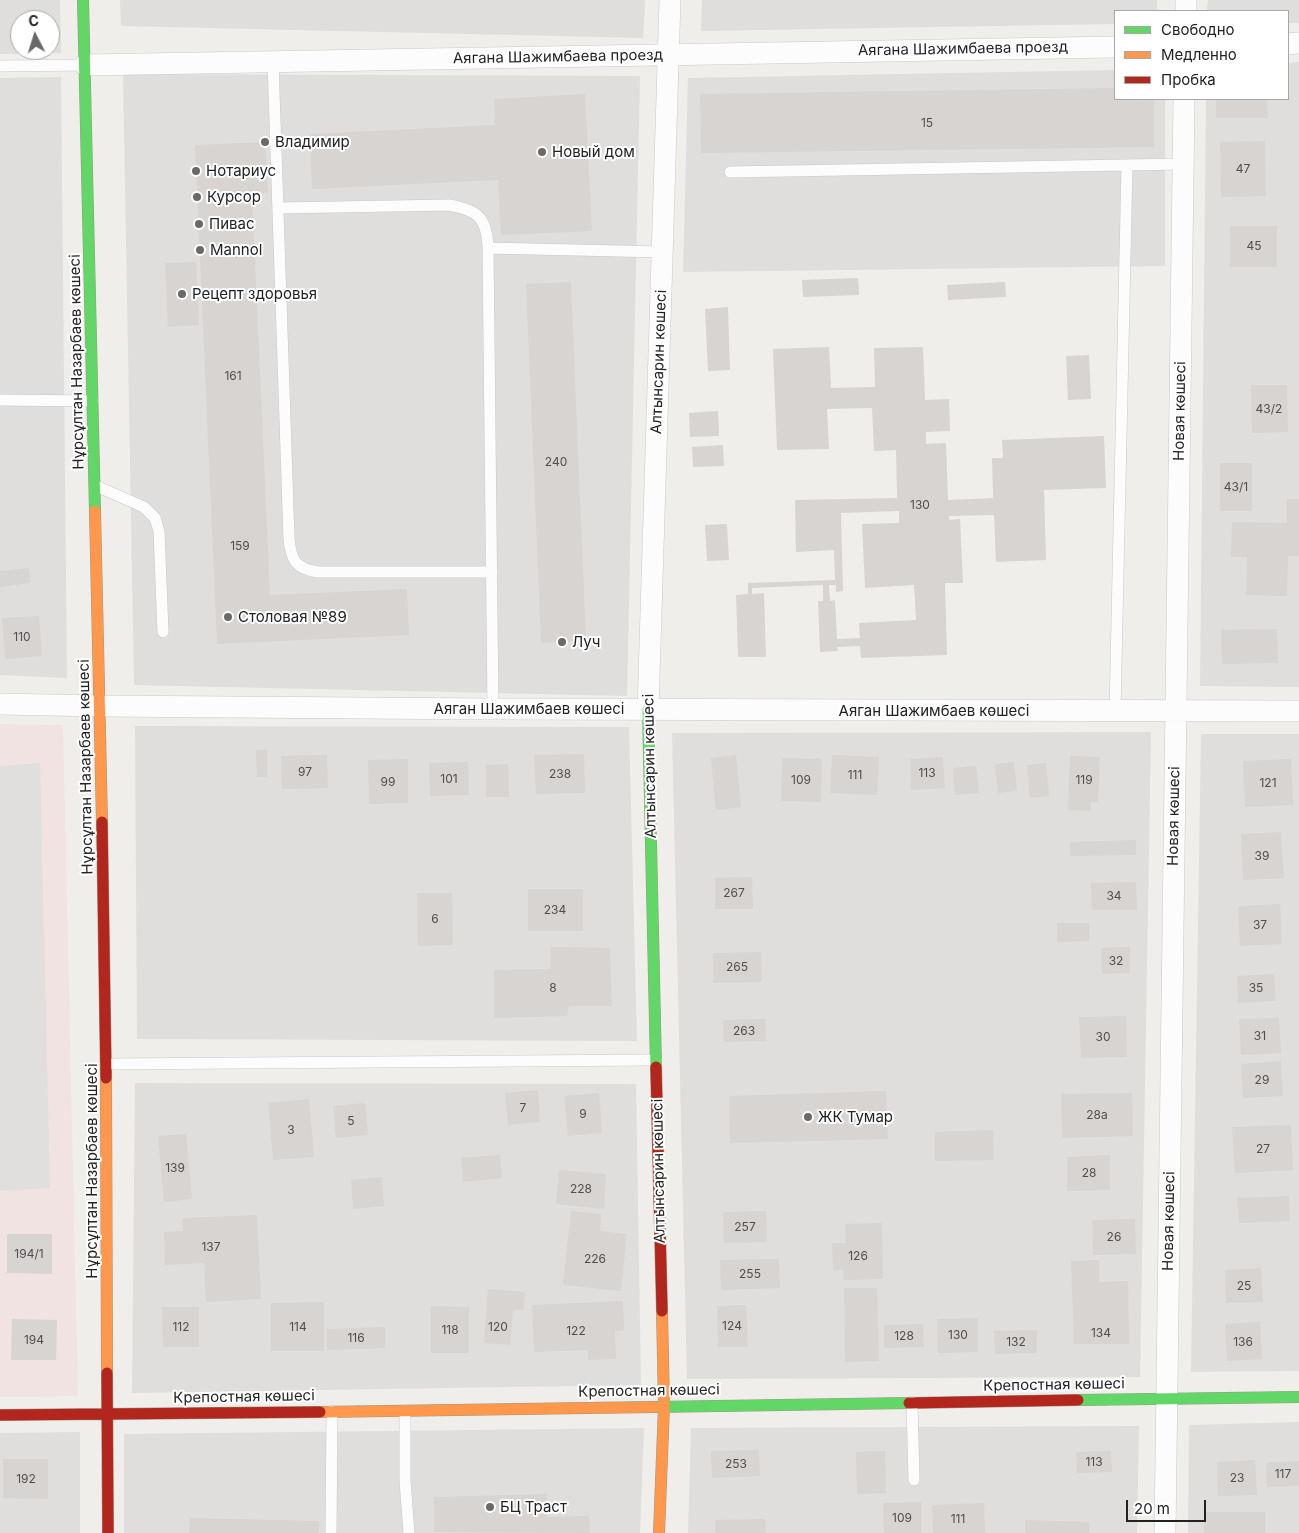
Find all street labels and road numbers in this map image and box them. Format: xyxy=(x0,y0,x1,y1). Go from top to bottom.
street label: Аягана Шажимбаева проезд xyxy=(858,38,1068,60)
street label: Аягана Шажимбаева проезд xyxy=(453,46,663,68)
street label: Нұрсұлтан Назарбаев көшесі xyxy=(66,254,88,470)
street label: Алтынсарин көшесі xyxy=(647,289,671,435)
street label: Новая көшесі xyxy=(1170,361,1190,461)
street label: Нұрсұлтан Назарбаев көшесі xyxy=(75,659,97,875)
street label: Алтынсарин көшесі xyxy=(640,694,660,838)
street label: Аяган Шажимбаев көшесі xyxy=(434,700,624,718)
street label: Аяган Шажимбаев көшесі xyxy=(839,702,1029,720)
street label: Новая көшесі xyxy=(1164,766,1184,866)
street label: Нұрсұлтан Назарбаев көшесі xyxy=(83,1063,101,1279)
street label: Алтынсарин көшесі xyxy=(649,1099,669,1243)
street label: Новая көшесі xyxy=(1159,1171,1179,1271)
street label: Крепостная көшесі xyxy=(983,1375,1125,1395)
street label: Крепостная көшесі xyxy=(578,1381,720,1401)
street label: Крепостная көшесі xyxy=(173,1387,315,1407)

